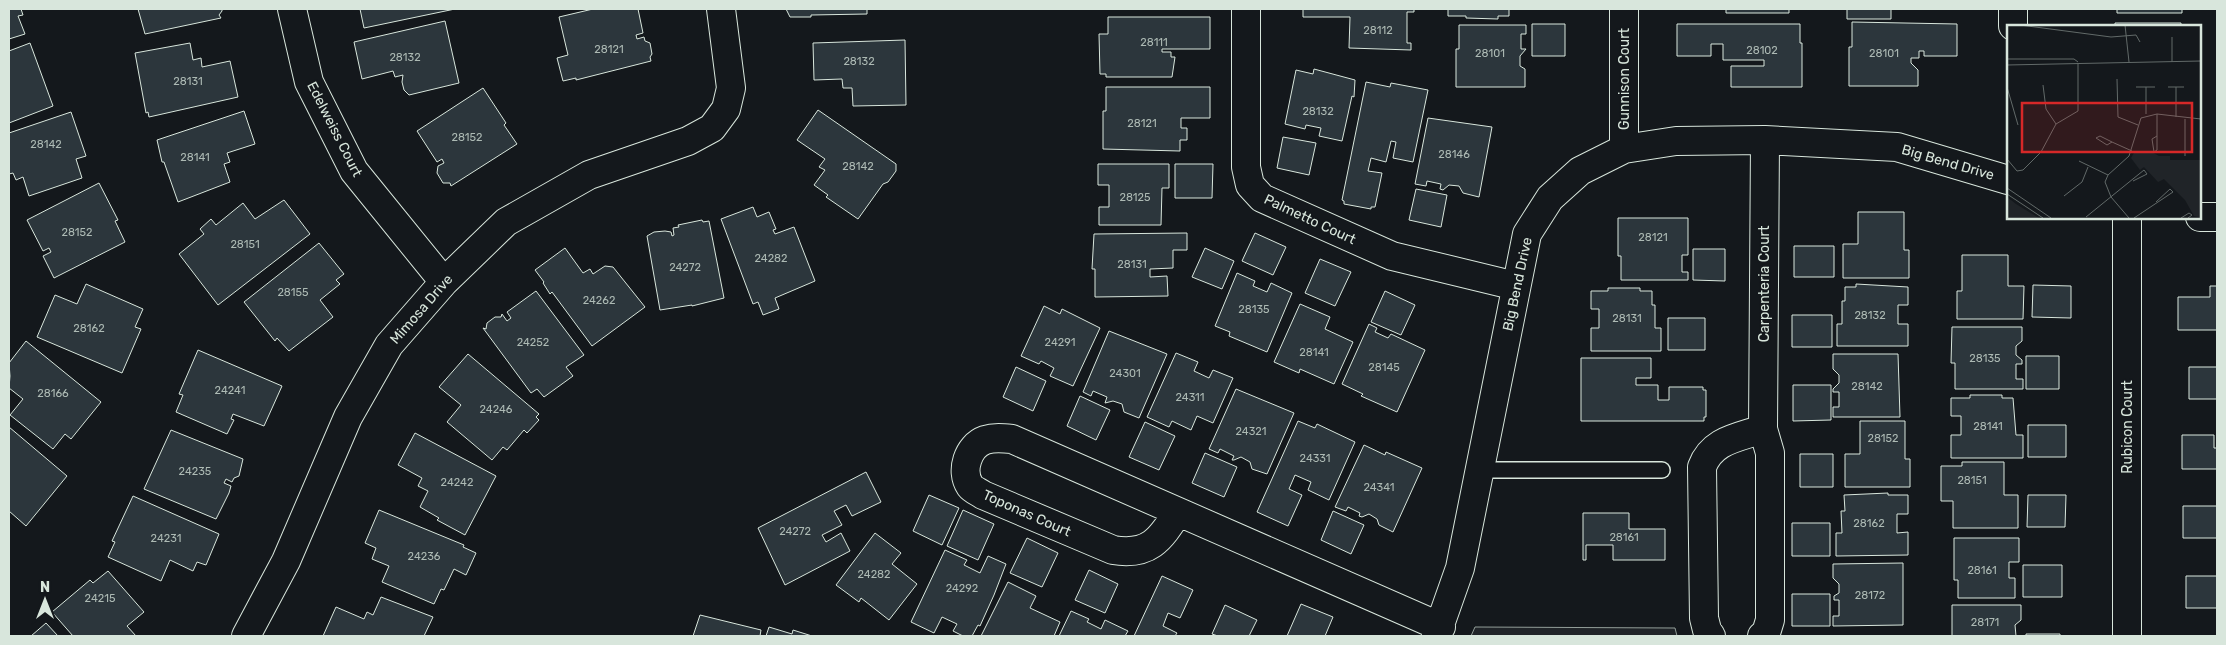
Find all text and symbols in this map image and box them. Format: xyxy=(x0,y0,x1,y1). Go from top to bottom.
house number: 28112 xyxy=(1363,24,1393,37)
inset map xyxy=(2007,25,2201,219)
street label: Gunnison Court xyxy=(1616,27,1633,130)
house number: 28111 xyxy=(1140,36,1168,49)
house number: 28121 xyxy=(594,43,624,56)
house number: 28102 xyxy=(1746,44,1778,57)
house number: 28101 xyxy=(1475,47,1505,60)
house number: 28101 xyxy=(1869,47,1899,60)
house number: 28132 xyxy=(389,51,421,64)
house number: 28132 xyxy=(843,55,875,68)
house number: 28131 xyxy=(173,75,203,88)
street label: Edelweiss Court xyxy=(303,79,366,180)
house number: 28132 xyxy=(1302,105,1334,118)
house number: 28121 xyxy=(1127,117,1157,130)
house number: 28152 xyxy=(451,131,483,144)
house number: 28142 xyxy=(30,138,62,151)
street label: Big Bend Drive xyxy=(1900,141,1996,184)
house number: 28146 xyxy=(1438,148,1470,161)
house number: 28141 xyxy=(180,151,210,164)
house number: 28142 xyxy=(842,160,874,173)
house number: 28125 xyxy=(1119,191,1151,204)
street label: Palmetto Court xyxy=(1261,191,1359,248)
street label: Carpenteria Court xyxy=(1756,225,1773,342)
house number: 28152 xyxy=(61,226,93,239)
house number: 28121 xyxy=(1638,231,1668,244)
street label: Big Bend Drive xyxy=(1499,235,1536,333)
house number: 28151 xyxy=(230,238,260,251)
house number: 24282 xyxy=(754,252,788,265)
house number: 28131 xyxy=(1117,258,1147,271)
house number: 24272 xyxy=(669,261,701,274)
street label: Mimosa Drive xyxy=(386,271,456,348)
house number: 28155 xyxy=(277,286,309,299)
house number: 24262 xyxy=(583,294,615,307)
house number: 28135 xyxy=(1238,303,1270,316)
house number: 28132 xyxy=(1854,309,1886,322)
house number: 28131 xyxy=(1612,312,1642,325)
house number: 28162 xyxy=(73,322,105,335)
house number: 24252 xyxy=(517,336,549,349)
house number: 24291 xyxy=(1045,336,1075,349)
house number: 28141 xyxy=(1299,346,1329,359)
house number: 28135 xyxy=(1969,352,2001,365)
house number: 28145 xyxy=(1368,361,1400,374)
house number: 24301 xyxy=(1109,367,1141,380)
house number: 28142 xyxy=(1851,380,1883,393)
street label: Rubicon Court xyxy=(2119,380,2136,474)
house number: 24241 xyxy=(215,384,245,397)
house number: 28166 xyxy=(37,387,69,400)
house number: 24311 xyxy=(1175,391,1205,404)
house number: 24246 xyxy=(480,403,513,416)
house number: 28141 xyxy=(1973,420,2003,433)
house number: 24321 xyxy=(1236,425,1266,438)
house number: 28152 xyxy=(1867,432,1899,445)
house number: 24331 xyxy=(1300,452,1330,465)
house number: 24235 xyxy=(179,465,212,478)
house number: 28151 xyxy=(1957,474,1987,487)
house number: 24242 xyxy=(441,476,473,489)
house number: 24341 xyxy=(1363,481,1395,494)
street label: Toponas Court xyxy=(980,486,1074,541)
house number: 28162 xyxy=(1853,517,1885,530)
house number: 24272 xyxy=(779,525,811,538)
house number: 28161 xyxy=(1609,531,1639,544)
house number: 24231 xyxy=(151,532,181,545)
house number: 24236 xyxy=(408,550,441,563)
house number: 28161 xyxy=(1967,564,1997,577)
house number: 24282 xyxy=(857,568,891,581)
north arrow xyxy=(20,575,70,625)
text: N xyxy=(40,579,50,596)
house number: 24292 xyxy=(946,582,978,595)
house number: 28172 xyxy=(1855,589,1885,602)
house number: 24215 xyxy=(85,592,116,605)
house number: 28171 xyxy=(1971,616,1999,629)

